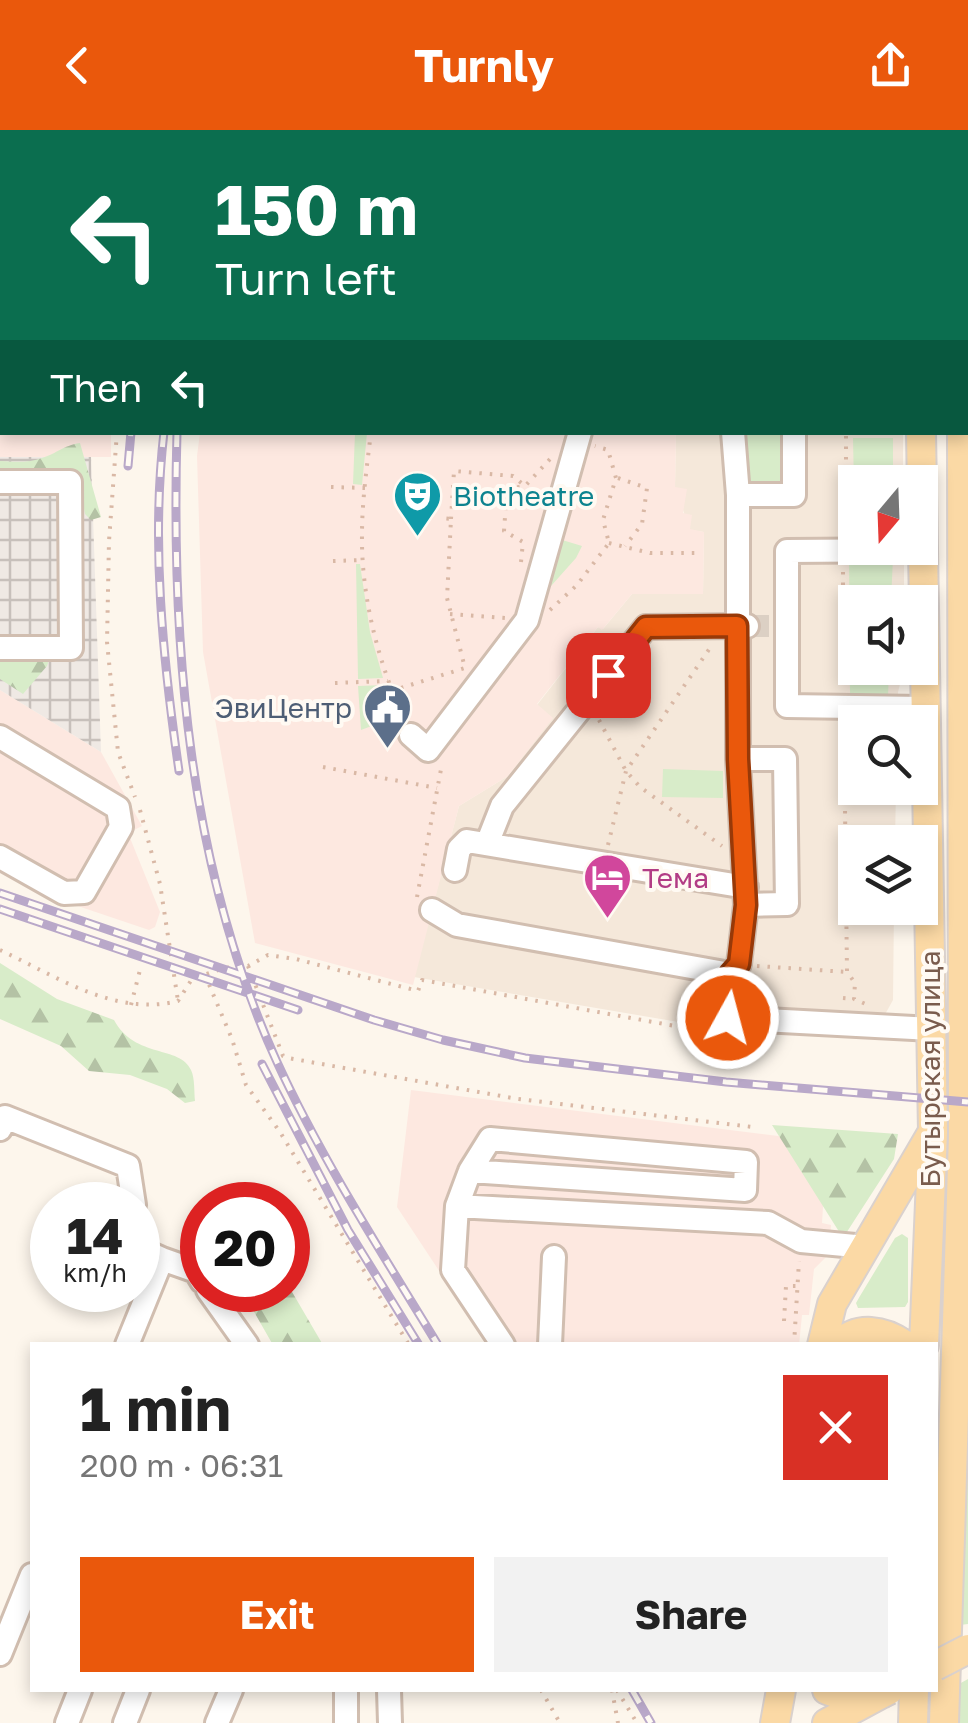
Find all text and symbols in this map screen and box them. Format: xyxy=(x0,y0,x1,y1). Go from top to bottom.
icon: back xyxy=(50,38,105,93)
text: Turnly xyxy=(414,38,554,92)
icon: share xyxy=(863,38,918,93)
text: 150 m xyxy=(215,166,418,250)
icon: left xyxy=(50,170,180,300)
text: Turn left xyxy=(215,251,397,305)
icon: left xyxy=(162,360,217,415)
text: Then xyxy=(50,365,142,410)
north arrow xyxy=(838,465,938,565)
map controls xyxy=(838,465,938,925)
theatre icon: Biotheatre xyxy=(392,470,444,538)
place label: Biotheatre xyxy=(453,479,594,512)
button: sound xyxy=(838,585,938,685)
pin xyxy=(566,633,651,718)
icon: arrive xyxy=(581,648,636,703)
public building icon: ЭвиЦентр xyxy=(361,682,413,750)
place label: ЭвиЦентр xyxy=(215,691,352,724)
button: search xyxy=(838,705,938,805)
button: layers xyxy=(838,825,938,925)
hotel icon: Тема xyxy=(581,852,633,920)
place label: Тема xyxy=(642,861,709,894)
street label: Бутырская улица xyxy=(913,950,946,1188)
position arrow xyxy=(676,966,780,1070)
speed limit sign: 20 xyxy=(180,1182,310,1312)
text: 14 xyxy=(66,1205,123,1265)
text: km/h xyxy=(63,1257,127,1288)
text: 1 min xyxy=(80,1372,231,1444)
button: close xyxy=(783,1375,888,1480)
text: 200 m · 06:31 xyxy=(80,1446,283,1484)
button: Exit xyxy=(80,1557,474,1672)
button: Share xyxy=(494,1557,888,1672)

